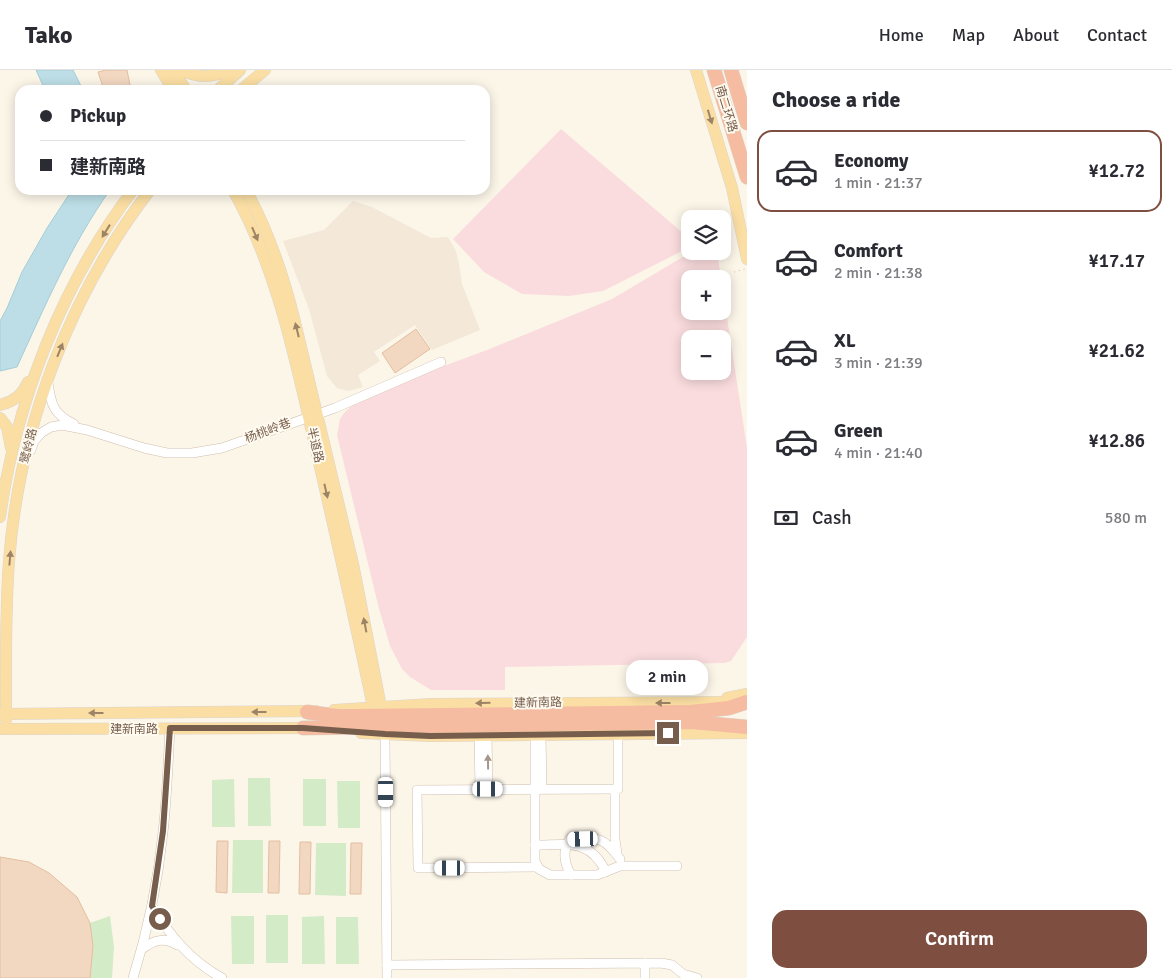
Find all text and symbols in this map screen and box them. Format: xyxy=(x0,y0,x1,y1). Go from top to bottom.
text: Tako xyxy=(25,20,73,50)
text: Home xyxy=(879,24,924,46)
text: Map xyxy=(952,24,985,46)
text: About xyxy=(1013,24,1059,46)
text: Contact xyxy=(1087,24,1147,46)
street label: 南二环路 xyxy=(712,84,740,134)
text: Choose a ride xyxy=(772,86,900,113)
text: Pickup xyxy=(70,104,126,128)
one-way arrow xyxy=(707,109,715,124)
icon: car xyxy=(774,149,819,194)
text: Economy xyxy=(834,149,908,173)
text: 建新南路 xyxy=(70,155,146,179)
text: ¥12.72 xyxy=(1088,159,1145,183)
text: 1 min · 21:37 xyxy=(834,173,923,193)
map controls xyxy=(681,210,731,380)
button: layers xyxy=(681,210,731,260)
one-way arrow xyxy=(101,224,110,237)
one-way arrow xyxy=(252,227,260,241)
icon: car xyxy=(774,239,819,284)
text: Comfort xyxy=(834,239,903,263)
text: ¥17.17 xyxy=(1088,249,1145,273)
text: 2 min · 21:38 xyxy=(834,263,923,283)
button: + xyxy=(681,270,731,320)
one-way arrow xyxy=(293,322,301,337)
icon: car xyxy=(774,329,819,374)
text: XL xyxy=(834,329,856,353)
button: − xyxy=(681,330,731,380)
text: ¥21.62 xyxy=(1088,339,1145,363)
one-way arrow xyxy=(56,342,64,357)
text: 3 min · 21:39 xyxy=(834,353,923,373)
street label: 杨桃岭巷 xyxy=(243,415,293,447)
icon: car xyxy=(774,419,819,464)
text: Green xyxy=(834,419,883,443)
street label: 半道路 xyxy=(304,426,326,464)
street label: 鹭岭路 xyxy=(17,427,41,465)
text: ¥12.86 xyxy=(1088,429,1145,453)
text: 4 min · 21:40 xyxy=(834,443,923,463)
one-way arrow xyxy=(322,484,330,499)
icon: cash xyxy=(772,504,800,532)
text: Cash xyxy=(812,506,852,530)
text: 580 m xyxy=(1105,508,1147,528)
one-way arrow xyxy=(6,550,14,566)
one-way arrow xyxy=(361,616,369,632)
callout: 2 min xyxy=(627,660,709,696)
text: 2 min xyxy=(648,667,686,687)
street label: 建新南路 xyxy=(514,695,562,711)
one-way arrow xyxy=(475,699,491,707)
one-way arrow xyxy=(655,699,671,707)
one-way arrow xyxy=(250,708,266,716)
one-way arrow xyxy=(88,709,104,717)
street label: 建新南路 xyxy=(110,722,158,737)
route end xyxy=(657,722,679,744)
one-way arrow xyxy=(484,754,492,770)
car xyxy=(378,777,393,807)
car xyxy=(473,782,503,797)
car xyxy=(567,831,598,847)
car xyxy=(435,861,465,876)
route start xyxy=(149,908,171,930)
button: Confirm xyxy=(772,910,1147,968)

